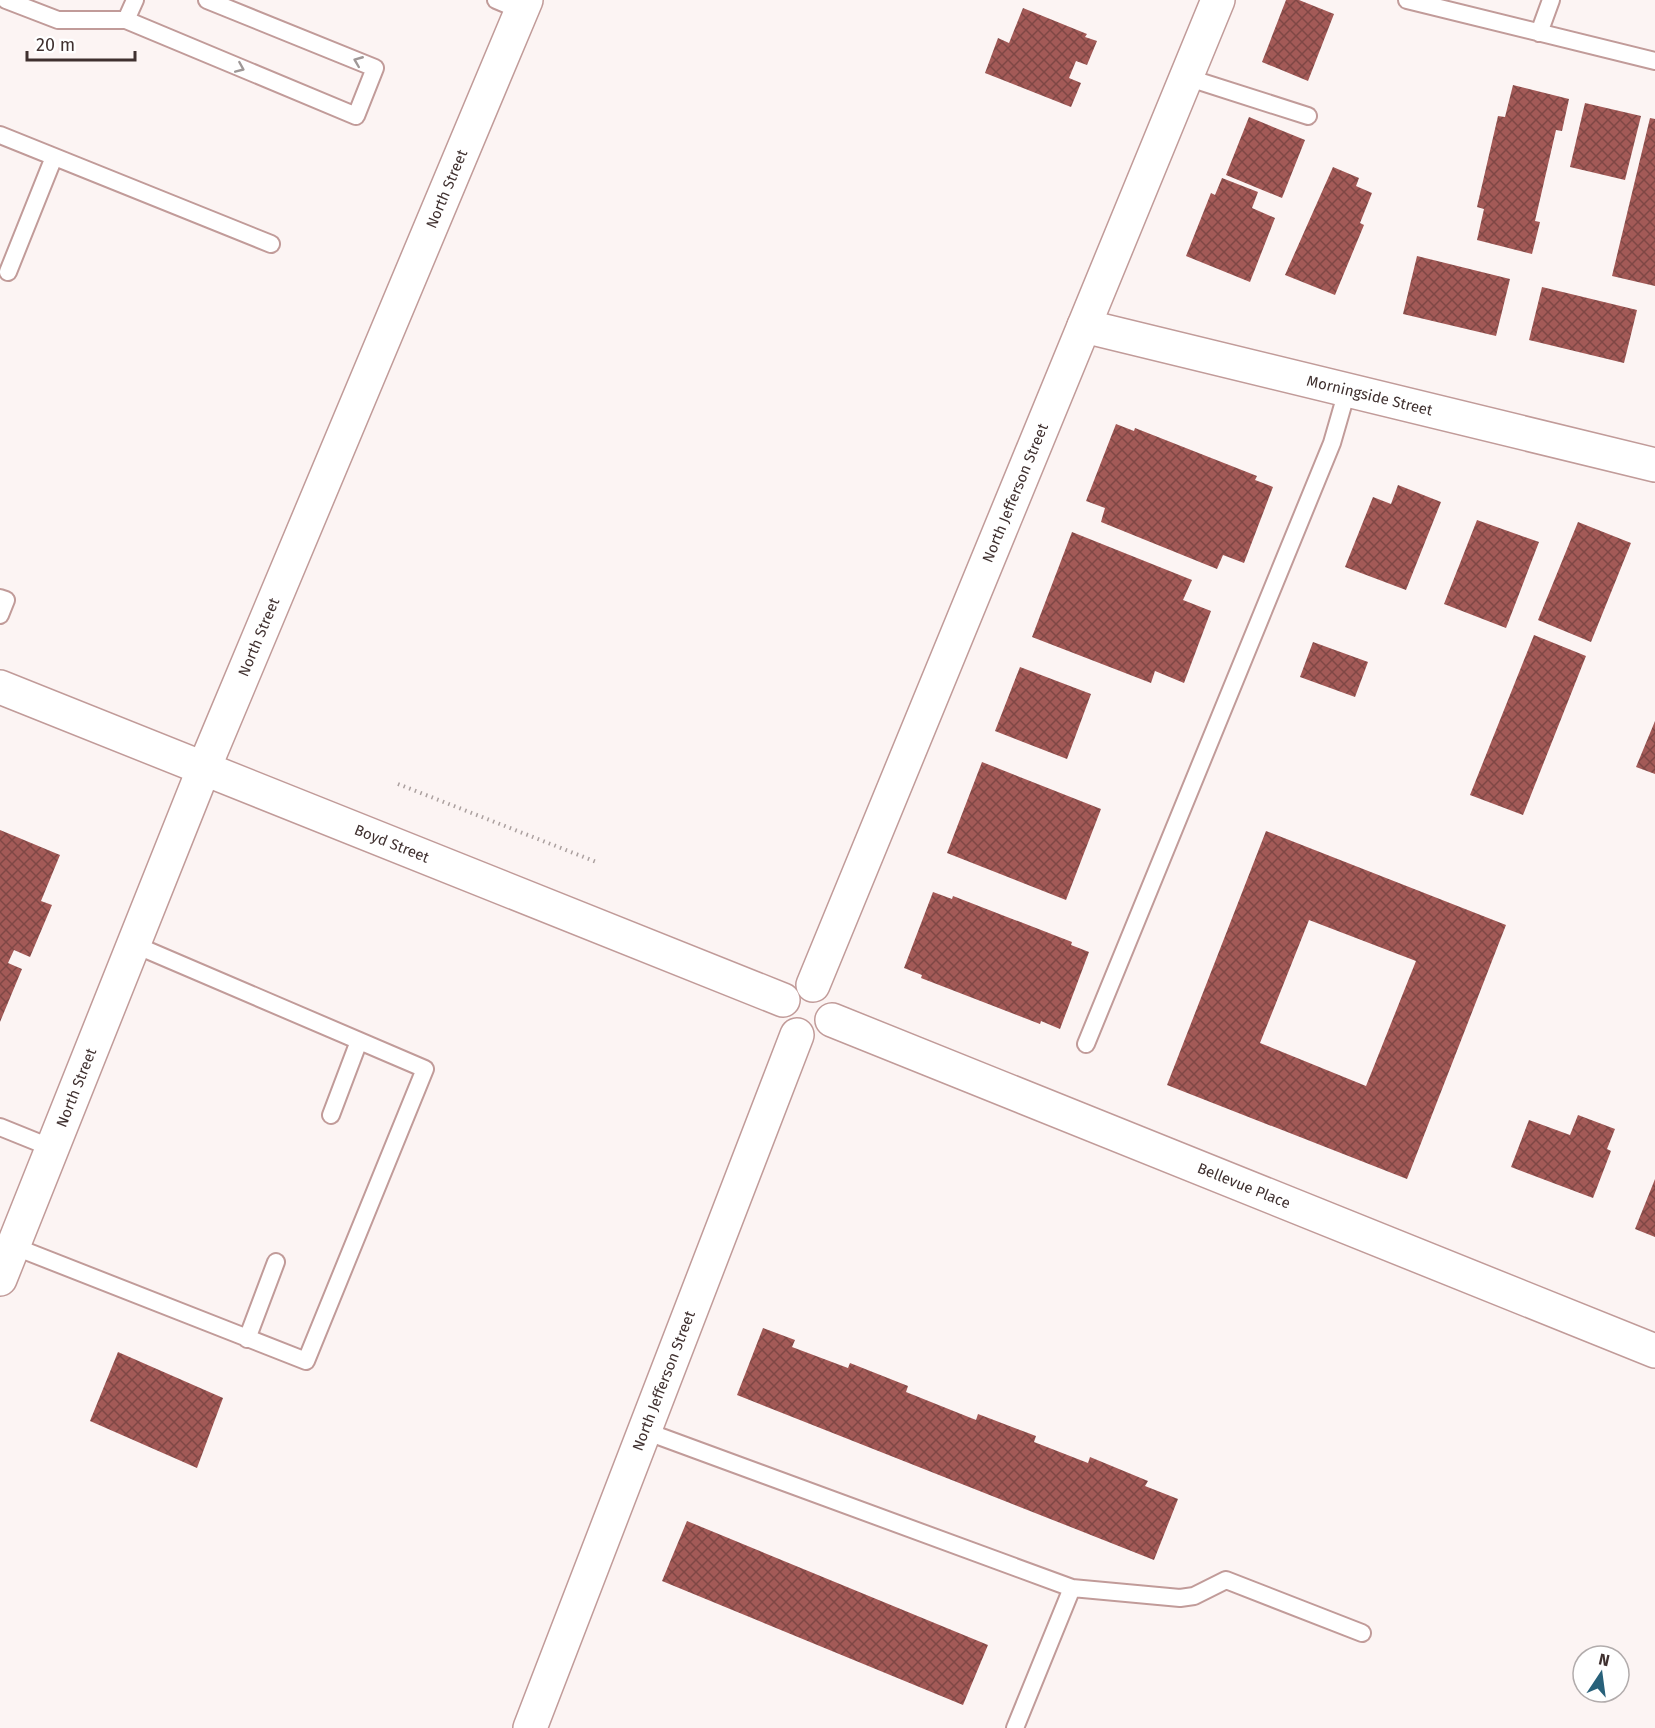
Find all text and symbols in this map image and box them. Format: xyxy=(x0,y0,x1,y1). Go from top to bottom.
scale bar xyxy=(27,24,135,62)
text: 20 m xyxy=(36,34,75,56)
one-way arrow xyxy=(353,56,364,69)
one-way arrow xyxy=(234,60,245,72)
street label: North Street xyxy=(422,146,471,231)
street label: Morningside Street xyxy=(1305,372,1435,420)
street label: North Jefferson Street xyxy=(979,420,1052,565)
street label: North Street xyxy=(234,595,284,679)
street label: Boyd Street xyxy=(352,821,432,867)
street label: North Street xyxy=(52,1045,100,1130)
street label: Bellevue Place xyxy=(1195,1159,1293,1212)
street label: North Jefferson Street xyxy=(629,1308,699,1454)
north arrow xyxy=(1571,1644,1631,1704)
text: N xyxy=(1597,1649,1612,1670)

